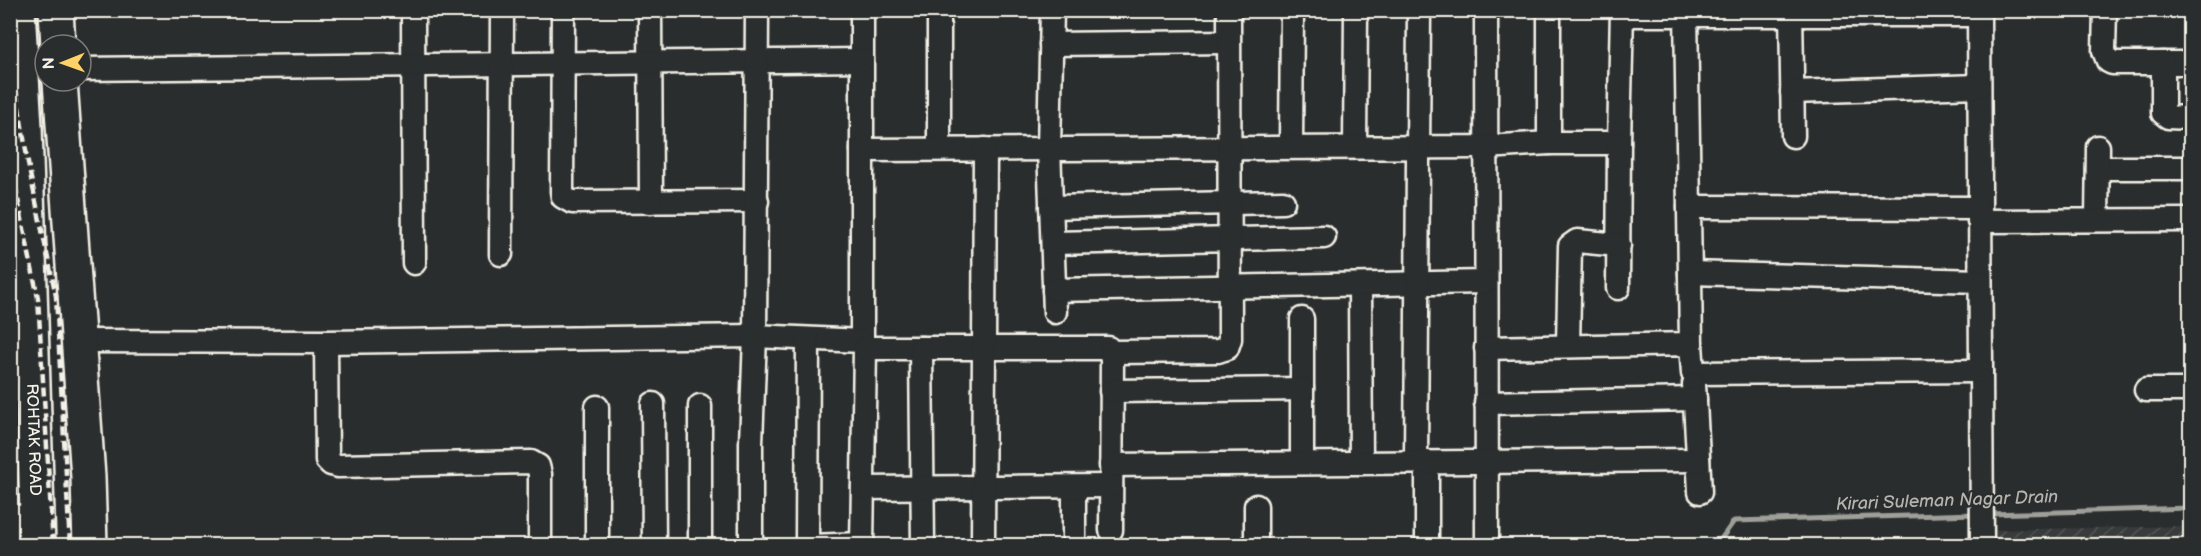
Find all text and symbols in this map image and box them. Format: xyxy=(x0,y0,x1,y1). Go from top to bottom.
north arrow xyxy=(33,33,93,93)
text: N xyxy=(40,57,59,69)
street label: ROHTAK ROAD xyxy=(22,383,44,496)
water label: Kirari Suleman Nagar Drain xyxy=(1835,486,2059,515)

